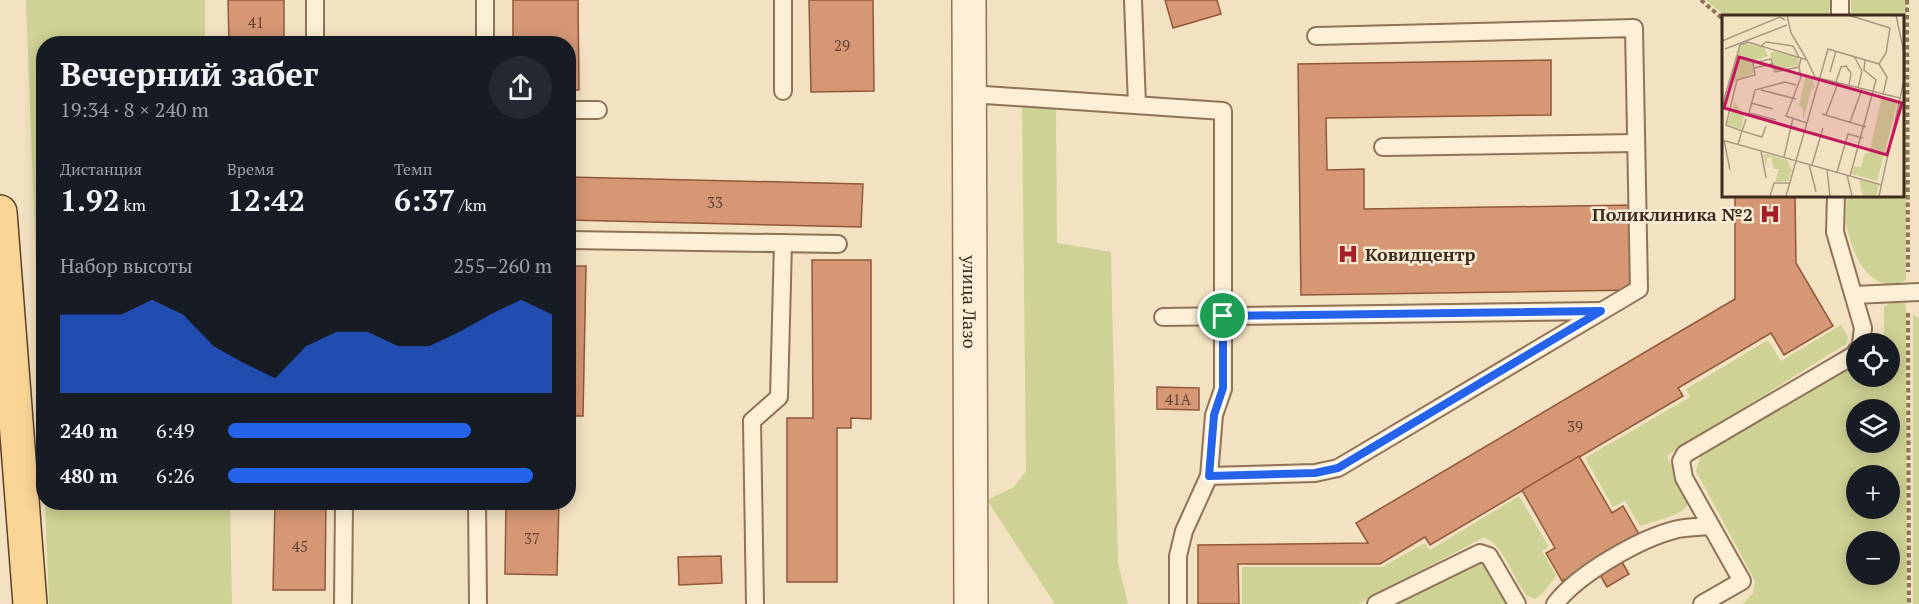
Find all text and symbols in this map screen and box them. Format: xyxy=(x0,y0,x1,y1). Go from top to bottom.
house number: 41 xyxy=(248,12,264,32)
inset map xyxy=(1722,15,1904,196)
house number: 29 xyxy=(834,35,850,55)
text: Вечерний забег xyxy=(60,52,318,95)
button: share xyxy=(489,56,552,119)
text: 19:34 · 8 × 240 m xyxy=(60,96,209,123)
text: Дистанция xyxy=(60,158,142,180)
text: Время xyxy=(227,158,274,180)
text: Темп xyxy=(394,158,432,180)
text: 1.92 xyxy=(60,180,120,220)
text: 12:42 xyxy=(227,180,305,220)
text: 6:37 xyxy=(394,180,455,220)
house number: 33 xyxy=(707,192,723,212)
text: km xyxy=(120,194,146,216)
text: /km xyxy=(455,194,487,216)
place label: Поликлиника №2 xyxy=(1592,202,1753,226)
hospital icon: Поликлиника №2 xyxy=(1758,202,1782,226)
hospital icon: Ковидцентр xyxy=(1336,242,1360,266)
place label: Ковидцентр xyxy=(1365,242,1475,266)
text: Набор высоты xyxy=(60,252,193,279)
text: 255–260 m xyxy=(453,252,552,279)
street label: улица Лазо xyxy=(958,254,982,349)
pin xyxy=(1197,290,1248,341)
icon: arrive xyxy=(1206,299,1239,332)
map controls xyxy=(1846,333,1900,585)
button: locate xyxy=(1846,333,1900,387)
house number: 41А xyxy=(1165,389,1192,409)
button: layers xyxy=(1846,399,1900,453)
house number: 39 xyxy=(1567,416,1583,436)
text: 240 m xyxy=(60,417,118,444)
text: 6:49 xyxy=(156,417,195,444)
text: 480 m xyxy=(60,462,118,489)
text: 6:26 xyxy=(156,462,195,489)
button: + xyxy=(1846,465,1900,519)
house number: 37 xyxy=(524,528,540,548)
button: − xyxy=(1846,531,1900,585)
house number: 45 xyxy=(292,536,308,556)

